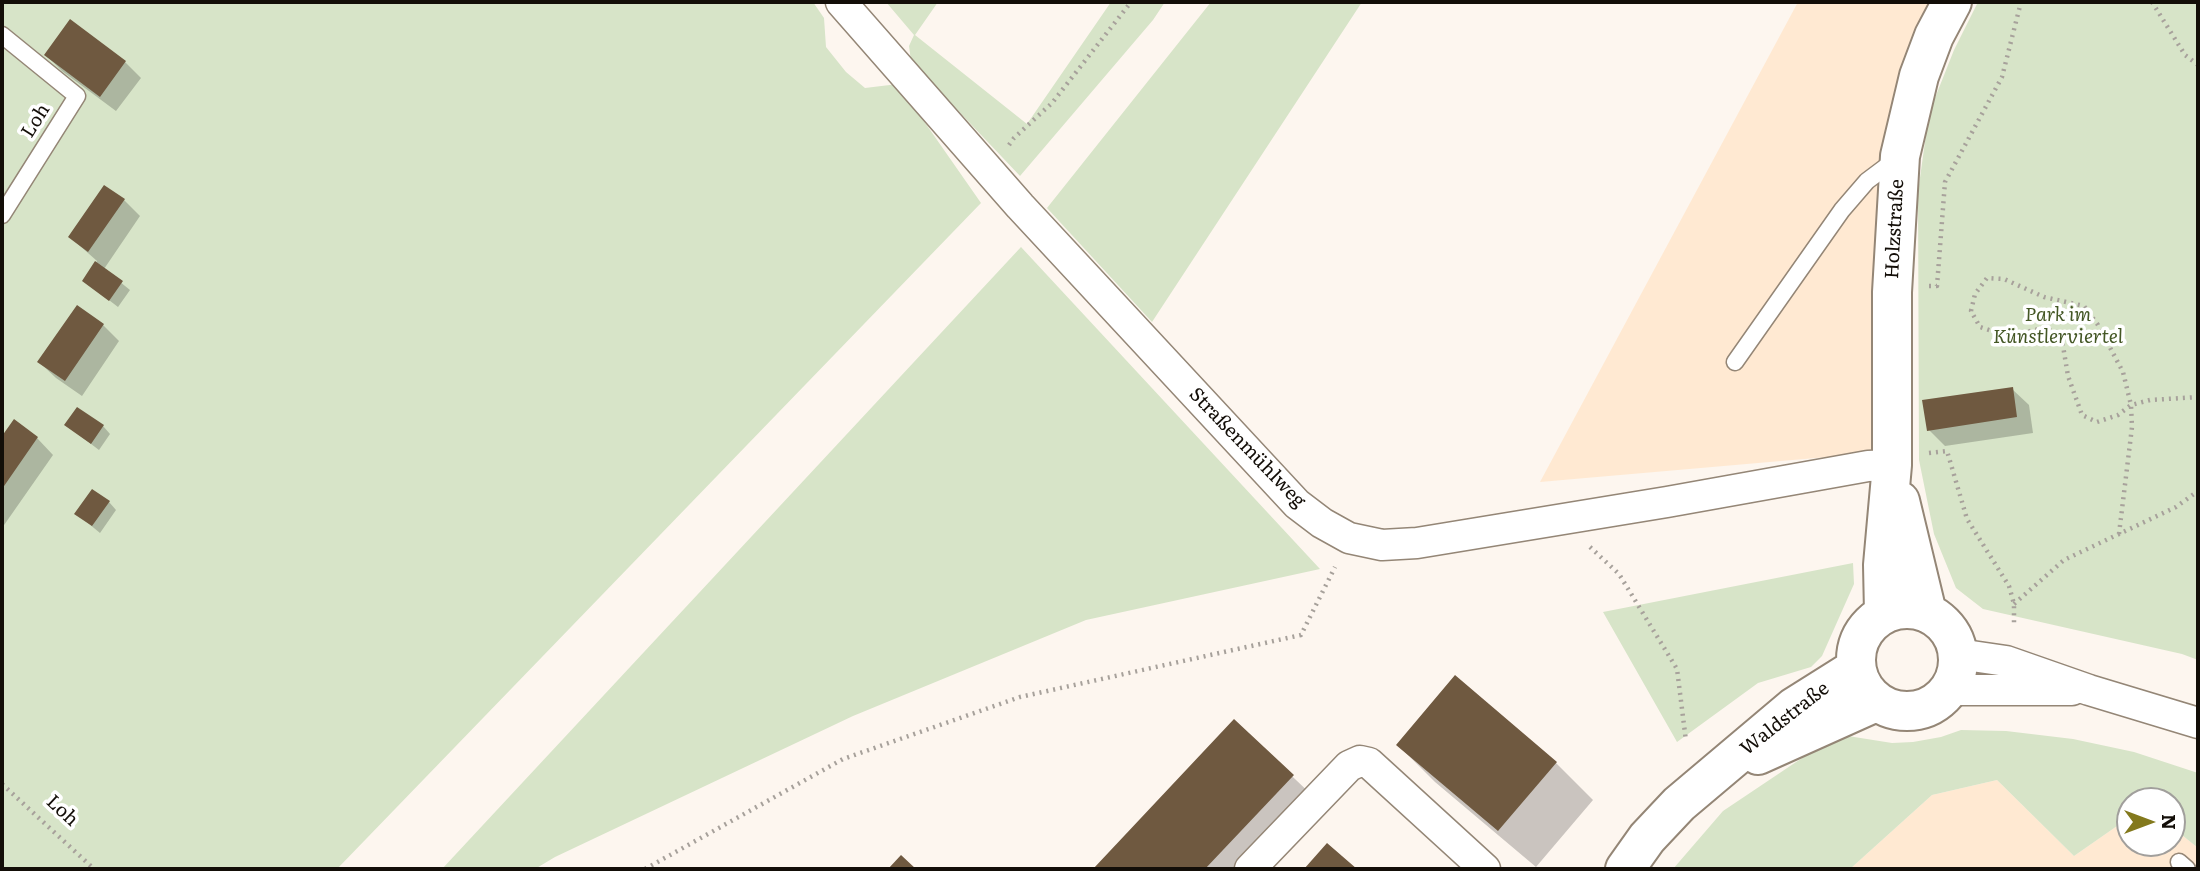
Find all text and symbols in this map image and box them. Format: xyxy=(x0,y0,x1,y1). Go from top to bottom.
street label: Loh xyxy=(17,100,55,142)
street label: Holzstraße xyxy=(1881,179,1909,279)
park label: Park im Künstlerviertel xyxy=(1993,304,2123,348)
street label: Straßenmühlweg xyxy=(1184,383,1310,513)
street label: Waldstraße xyxy=(1736,677,1834,761)
north arrow xyxy=(2116,787,2186,857)
street label: Loh xyxy=(41,791,83,831)
text: N xyxy=(2156,814,2184,830)

